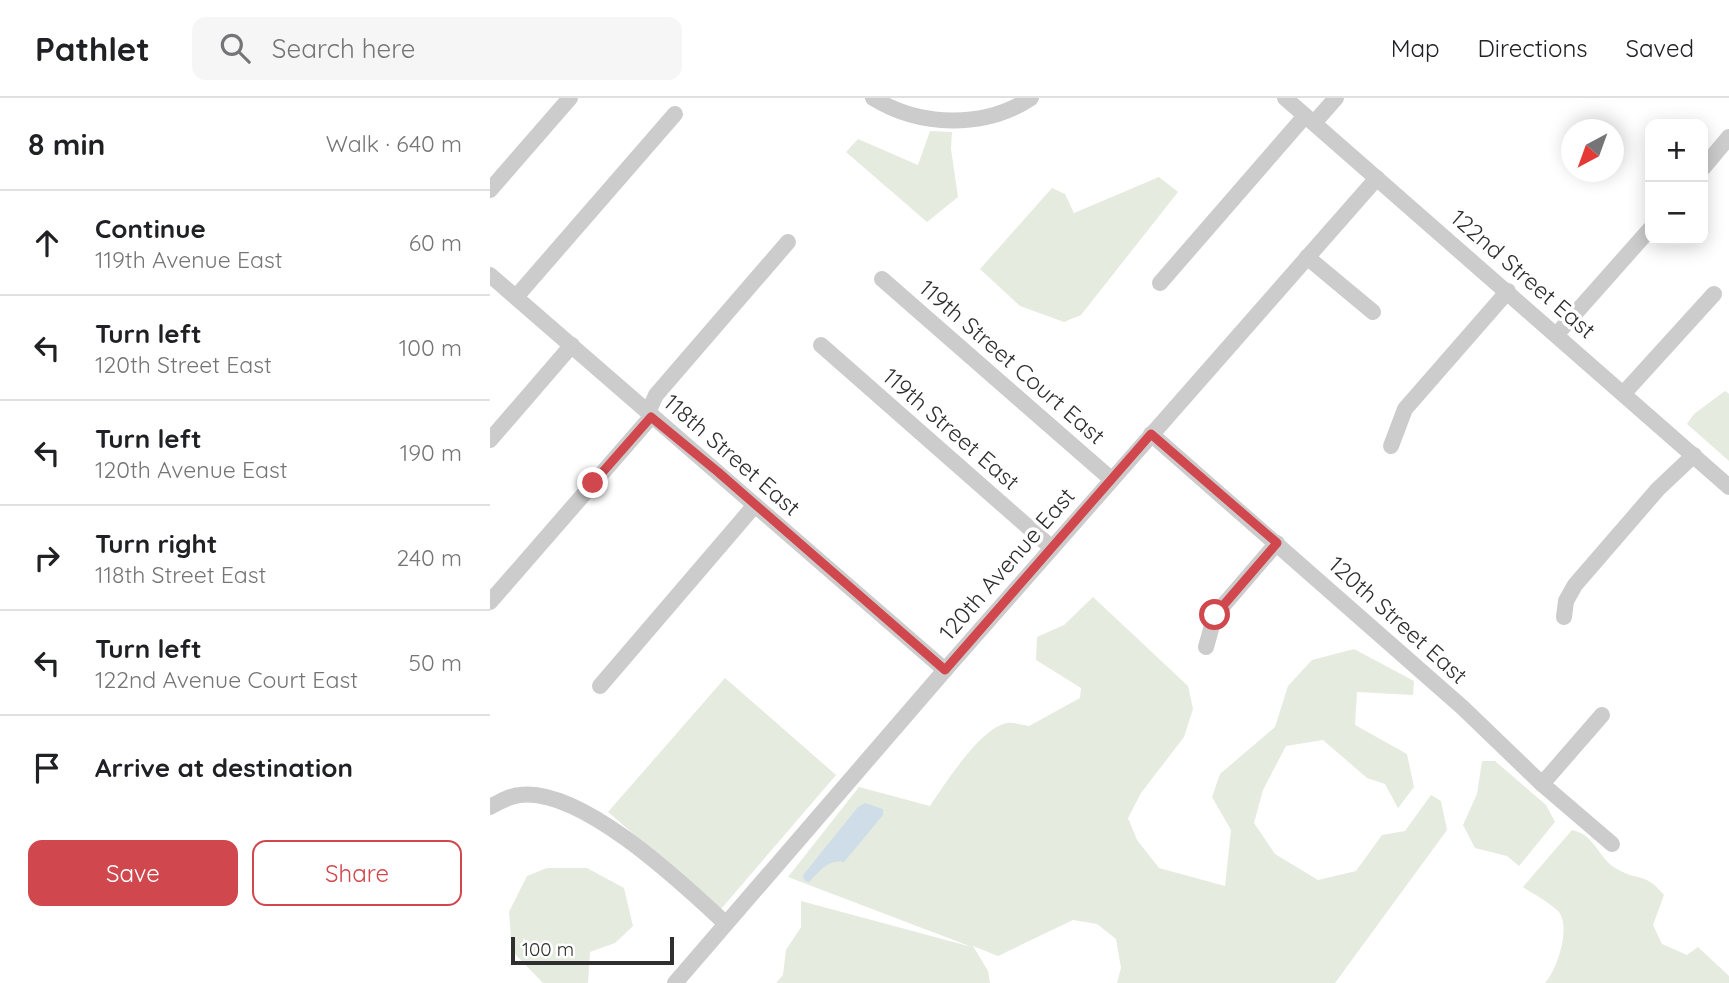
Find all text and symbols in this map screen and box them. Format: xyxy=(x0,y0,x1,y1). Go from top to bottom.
search box xyxy=(192,17,682,80)
text: Pathlet xyxy=(35,28,150,69)
icon: search xyxy=(216,29,254,67)
text: Search here xyxy=(272,32,415,65)
text: Map xyxy=(1391,33,1440,63)
text: Directions xyxy=(1478,33,1588,63)
text: Saved xyxy=(1626,33,1694,63)
north arrow xyxy=(1561,119,1624,182)
map controls xyxy=(1645,119,1708,245)
button: + xyxy=(1645,119,1708,182)
text: 8 min xyxy=(28,125,105,163)
text: Walk · 640 m xyxy=(326,129,462,158)
button: − xyxy=(1645,182,1708,245)
street label: 122nd Street East xyxy=(1445,203,1602,344)
text: Continue xyxy=(95,212,206,245)
icon: ahead xyxy=(28,224,66,262)
text: 60 m xyxy=(409,228,462,257)
text: 119th Avenue East xyxy=(95,245,283,274)
street label: 119th Street Court East xyxy=(914,273,1111,450)
text: Turn left xyxy=(95,317,202,350)
icon: left xyxy=(28,329,66,367)
text: 100 m xyxy=(399,333,462,362)
text: 120th Street East xyxy=(95,350,272,379)
street label: 119th Street East xyxy=(877,361,1026,496)
street label: 118th Street East xyxy=(658,387,807,522)
text: Turn left xyxy=(95,422,202,455)
icon: left xyxy=(28,434,66,472)
text: 190 m xyxy=(400,438,462,467)
text: 120th Avenue East xyxy=(95,455,288,484)
route end xyxy=(577,467,608,498)
street label: 120th Avenue East xyxy=(932,481,1081,646)
text: Turn right xyxy=(95,527,217,560)
icon: right xyxy=(28,539,66,577)
text: 240 m xyxy=(397,543,462,572)
street label: 120th Street East xyxy=(1323,550,1474,690)
text: 118th Street East xyxy=(95,560,266,589)
route start xyxy=(1199,599,1230,630)
text: Turn left xyxy=(95,632,202,665)
icon: left xyxy=(28,644,66,682)
text: 50 m xyxy=(409,648,462,677)
text: 122nd Avenue Court East xyxy=(95,665,358,694)
icon: arrive xyxy=(28,749,66,787)
text: Arrive at destination xyxy=(95,751,353,784)
button: Save xyxy=(28,840,238,906)
button: Share xyxy=(252,840,462,906)
scale bar xyxy=(511,934,674,966)
text: 100 m xyxy=(522,937,574,961)

